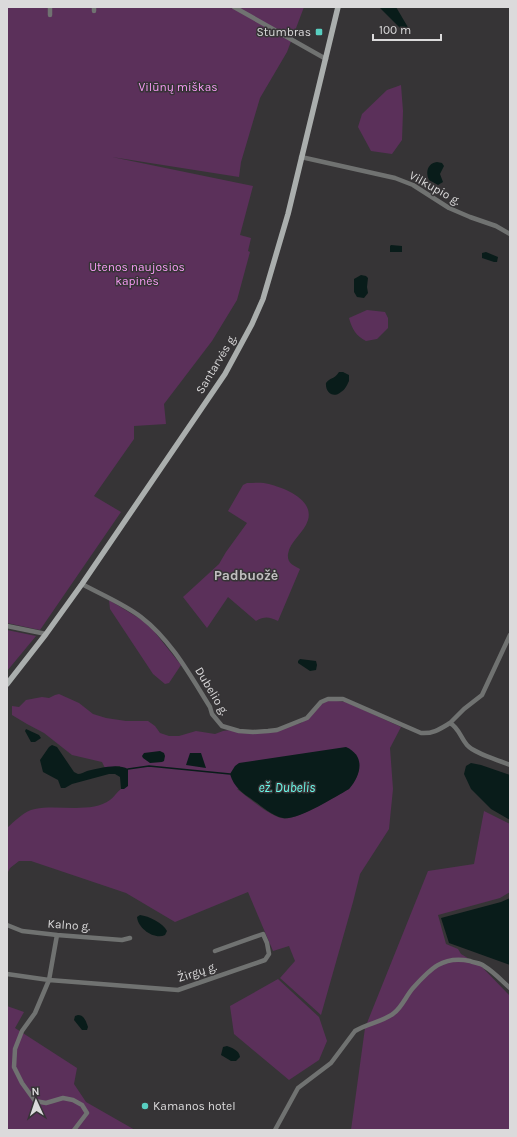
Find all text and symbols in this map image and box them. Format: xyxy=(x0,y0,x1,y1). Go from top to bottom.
scale bar xyxy=(373,16,441,42)
text: 100 m xyxy=(379,23,411,37)
place label: Stumbras xyxy=(256,25,311,39)
marker: Stumbras xyxy=(314,27,324,37)
park label: Vilūnų miškas xyxy=(138,80,218,94)
street label: Vilkupio g. xyxy=(407,168,463,208)
park label: Utenos naujosios kapinės xyxy=(89,260,185,288)
street label: Santarvės g. xyxy=(193,332,239,396)
district label: Padbuožė xyxy=(214,567,278,584)
street label: Dubelio g. xyxy=(192,664,232,718)
water label: ež. Dubelis xyxy=(258,780,316,795)
street label: Kalno g. xyxy=(47,917,91,933)
street label: Žirgų g. xyxy=(175,958,218,985)
north arrow xyxy=(16,1081,56,1121)
text: N xyxy=(31,1085,40,1098)
place label: Kamanos hotel xyxy=(153,1099,236,1113)
marker: Kamanos hotel xyxy=(140,1101,150,1111)

